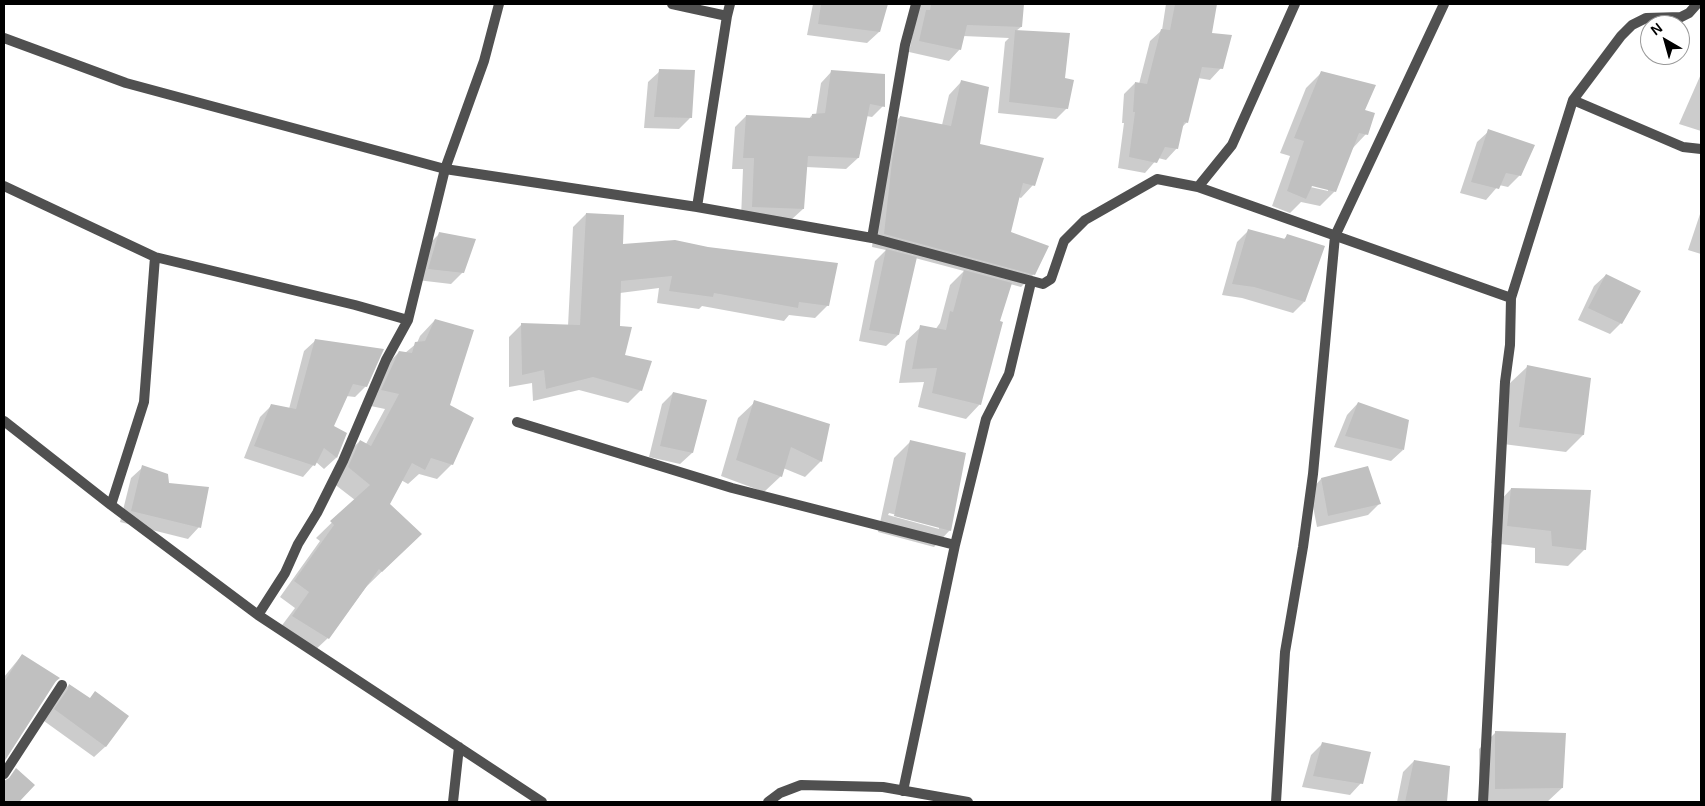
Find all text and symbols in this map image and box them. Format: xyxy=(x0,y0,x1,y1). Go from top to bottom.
north arrow xyxy=(1640,15,1690,65)
text: N xyxy=(1647,20,1665,38)

